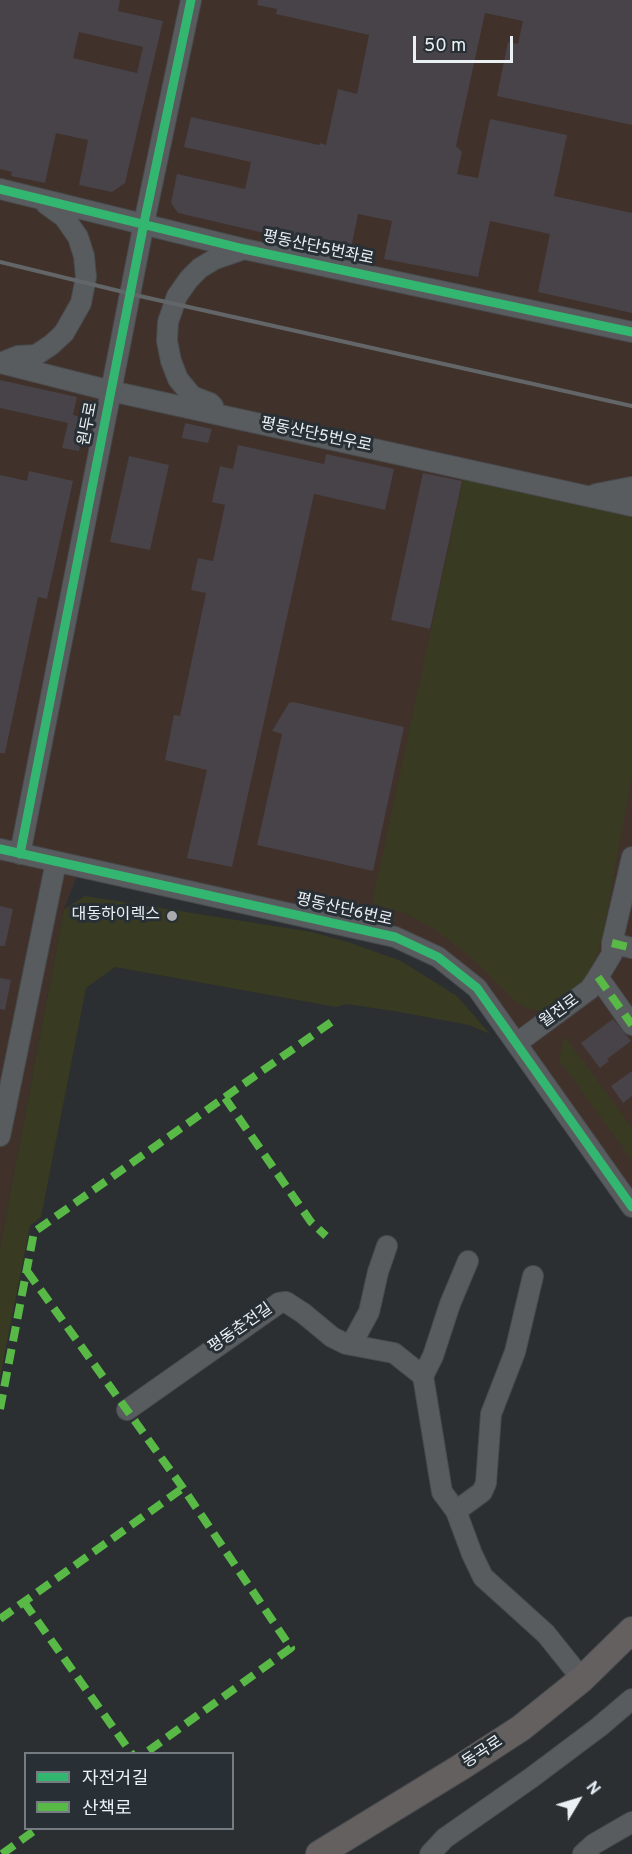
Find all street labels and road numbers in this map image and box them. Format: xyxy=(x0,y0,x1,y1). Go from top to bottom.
street label: 평동산단5번좌로 xyxy=(261,228,375,270)
street label: 원두로 xyxy=(75,400,103,448)
street label: 평동산단5번우로 xyxy=(259,415,373,457)
street label: 평동산단6번로 xyxy=(294,891,394,931)
street label: 월전로 xyxy=(536,991,584,1033)
street label: 평동춘전길 xyxy=(205,1300,277,1358)
street label: 동곡로 xyxy=(459,1733,507,1773)

